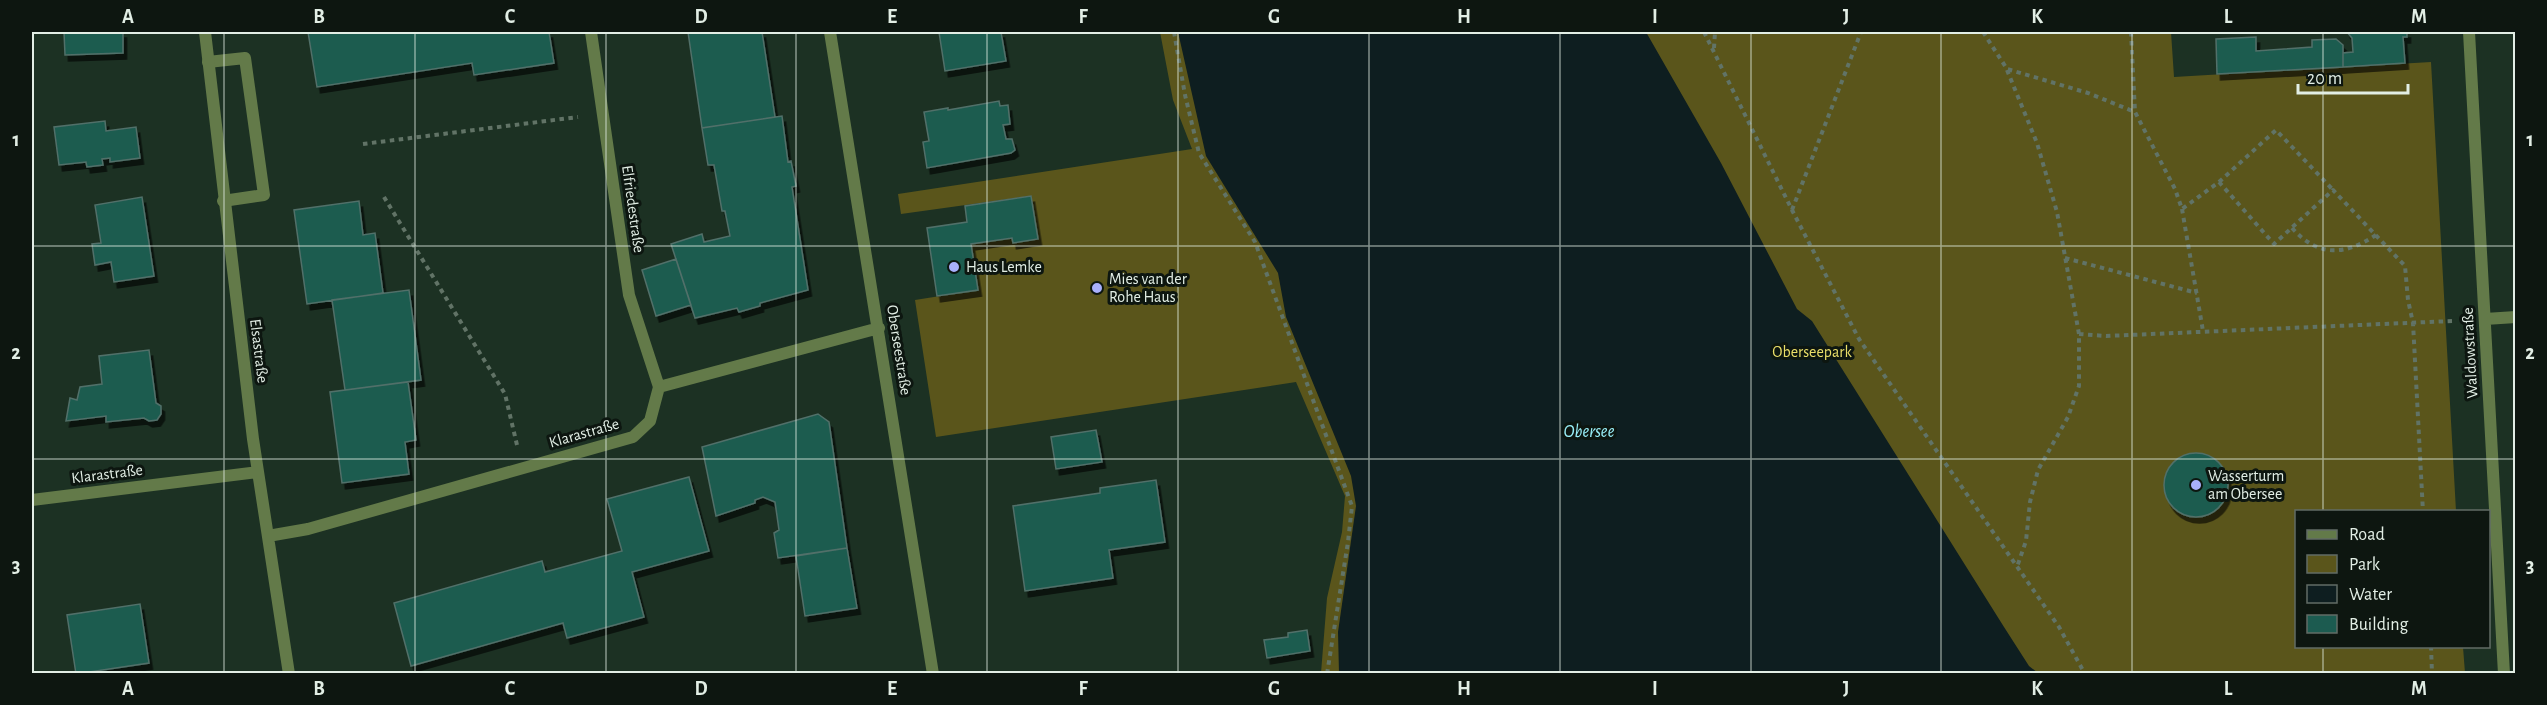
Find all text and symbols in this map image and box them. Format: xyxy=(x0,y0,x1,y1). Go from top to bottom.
text: A xyxy=(122,7,134,27)
text: B xyxy=(313,7,325,27)
text: C xyxy=(505,7,516,27)
text: D xyxy=(694,7,708,27)
text: E xyxy=(887,7,897,27)
text: F xyxy=(1078,7,1088,27)
text: G xyxy=(1268,7,1280,27)
text: H xyxy=(1457,7,1471,27)
text: I xyxy=(1652,7,1658,27)
text: J xyxy=(1843,7,1849,27)
text: K xyxy=(2031,7,2043,27)
text: L xyxy=(2224,7,2233,27)
text: M xyxy=(2411,7,2427,27)
scale bar xyxy=(2298,57,2408,95)
text: 20 m xyxy=(2307,70,2342,88)
text: 1 xyxy=(12,130,20,150)
text: 1 xyxy=(2526,130,2534,150)
street label: Elfriedestraße xyxy=(619,164,647,254)
place label: Haus Lemke xyxy=(966,259,1042,275)
marker: Haus Lemke xyxy=(947,260,961,274)
place label: Mies van der Rohe Haus xyxy=(1109,271,1188,305)
marker: Mies van der Rohe Haus xyxy=(1090,281,1104,295)
street label: Oberseestraße xyxy=(884,304,914,396)
street label: Waldowstraße xyxy=(2460,307,2480,399)
street label: Elsastraße xyxy=(247,318,271,384)
text: 2 xyxy=(11,343,21,363)
text: 2 xyxy=(2525,343,2535,363)
park label: Oberseepark xyxy=(1772,344,1852,360)
street label: Klarastraße xyxy=(547,415,621,451)
water label: Obersee xyxy=(1564,423,1615,441)
street label: Klarastraße xyxy=(70,462,144,486)
place label: Wasserturm am Obersee xyxy=(2208,468,2284,502)
marker: Wasserturm am Obersee xyxy=(2189,478,2203,492)
legend xyxy=(2295,510,2490,648)
text: Road xyxy=(2349,526,2385,544)
text: 3 xyxy=(12,556,20,576)
text: Park xyxy=(2349,556,2381,574)
text: 3 xyxy=(2526,556,2534,576)
text: Water xyxy=(2349,586,2392,604)
text: Building xyxy=(2349,616,2409,634)
text: A xyxy=(122,679,134,699)
text: B xyxy=(313,679,325,699)
text: C xyxy=(505,679,516,699)
text: D xyxy=(694,679,708,699)
text: E xyxy=(887,679,897,699)
text: F xyxy=(1078,679,1088,699)
text: G xyxy=(1268,679,1280,699)
text: H xyxy=(1457,679,1471,699)
text: I xyxy=(1652,679,1658,699)
text: J xyxy=(1843,679,1849,699)
text: K xyxy=(2031,679,2043,699)
text: L xyxy=(2224,679,2233,699)
text: M xyxy=(2411,679,2427,699)

